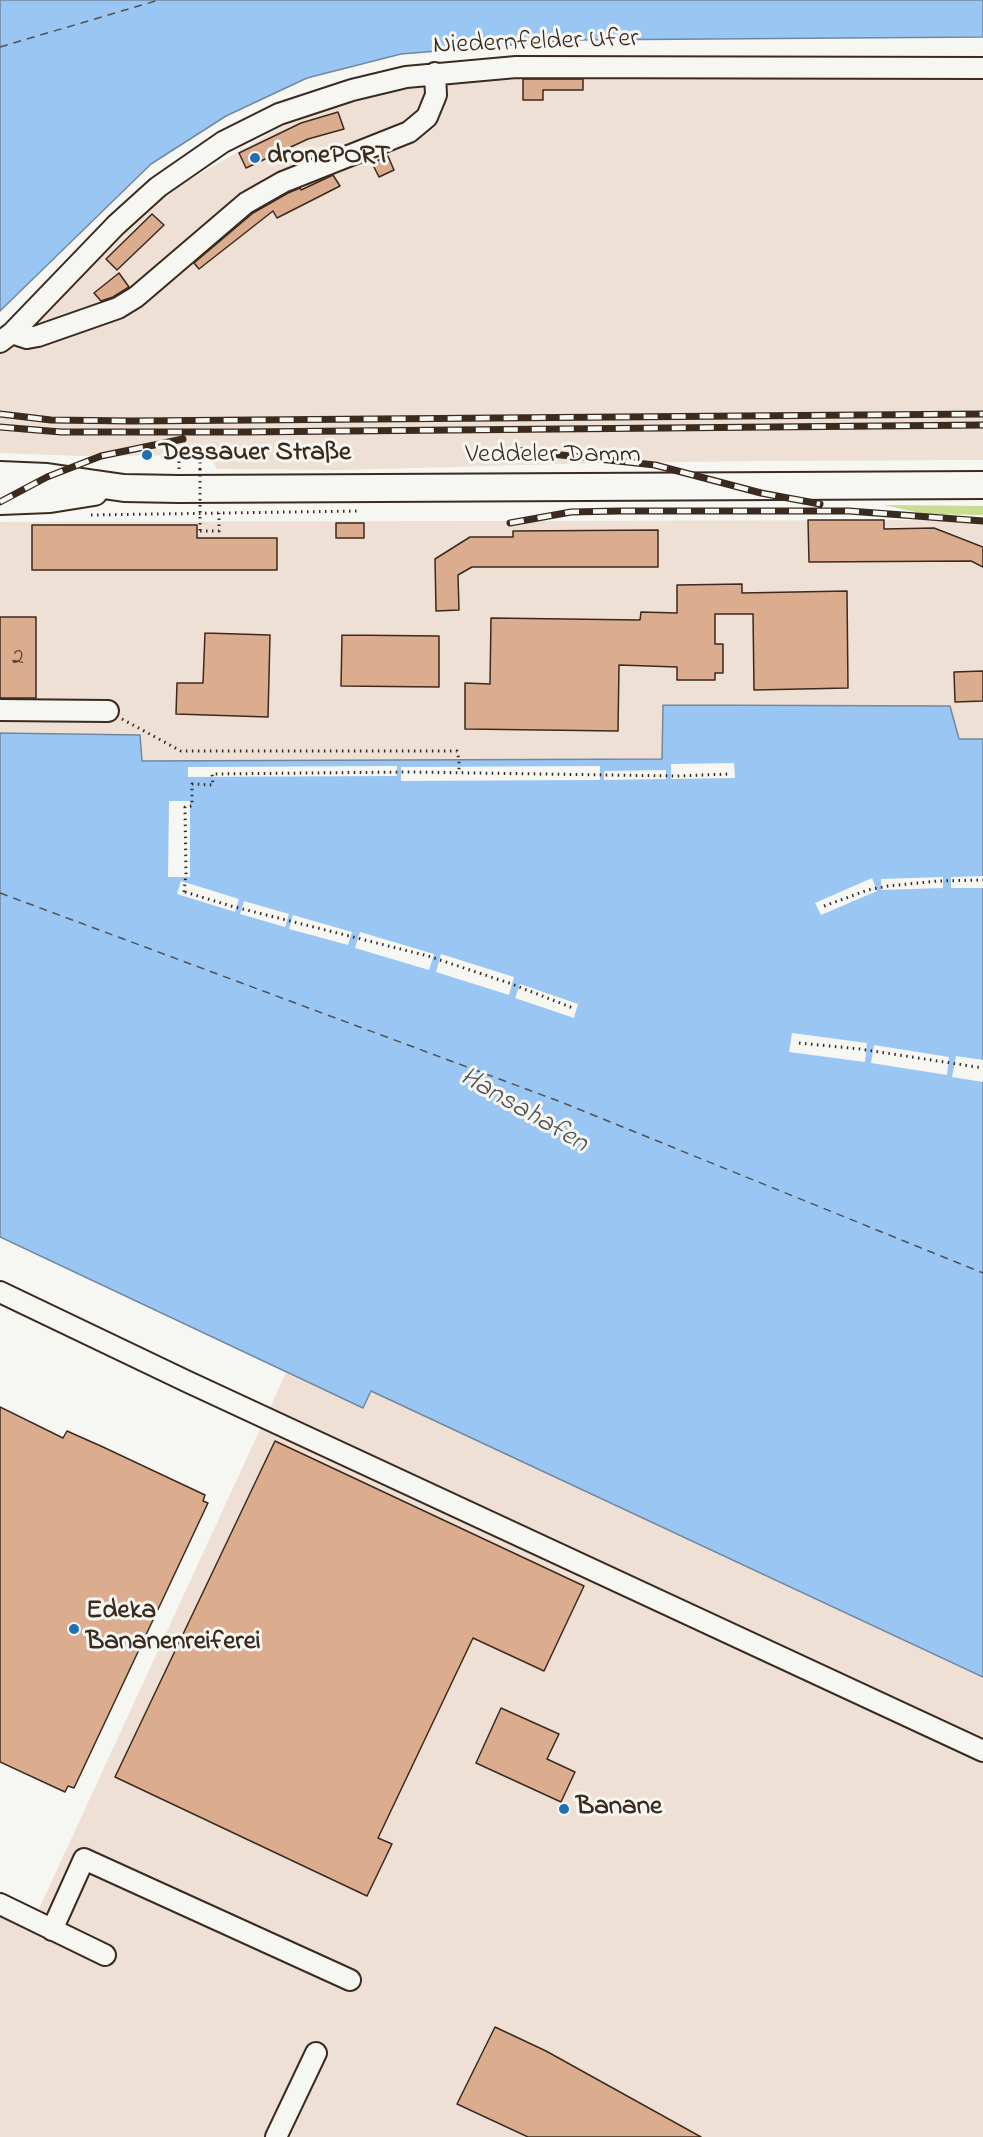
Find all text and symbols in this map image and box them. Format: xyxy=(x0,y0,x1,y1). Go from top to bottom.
street label: Niedernfelder Ufer xyxy=(433,24,639,64)
place label: dronePORT xyxy=(267,142,391,174)
marker: dronePORT xyxy=(248,151,262,165)
place label: Dessauer Straße xyxy=(159,439,351,471)
street label: Veddeler Damm xyxy=(465,441,641,473)
marker: Dessauer Straße xyxy=(140,448,154,462)
house number: 2 xyxy=(12,645,24,673)
water label: Hansahafen xyxy=(453,1062,593,1162)
place label: Edeka Bananenreiferei xyxy=(86,1597,261,1660)
marker: Edeka Bananenreiferei xyxy=(67,1622,81,1636)
place label: Banane xyxy=(576,1793,662,1825)
marker: Banane xyxy=(557,1802,571,1816)

